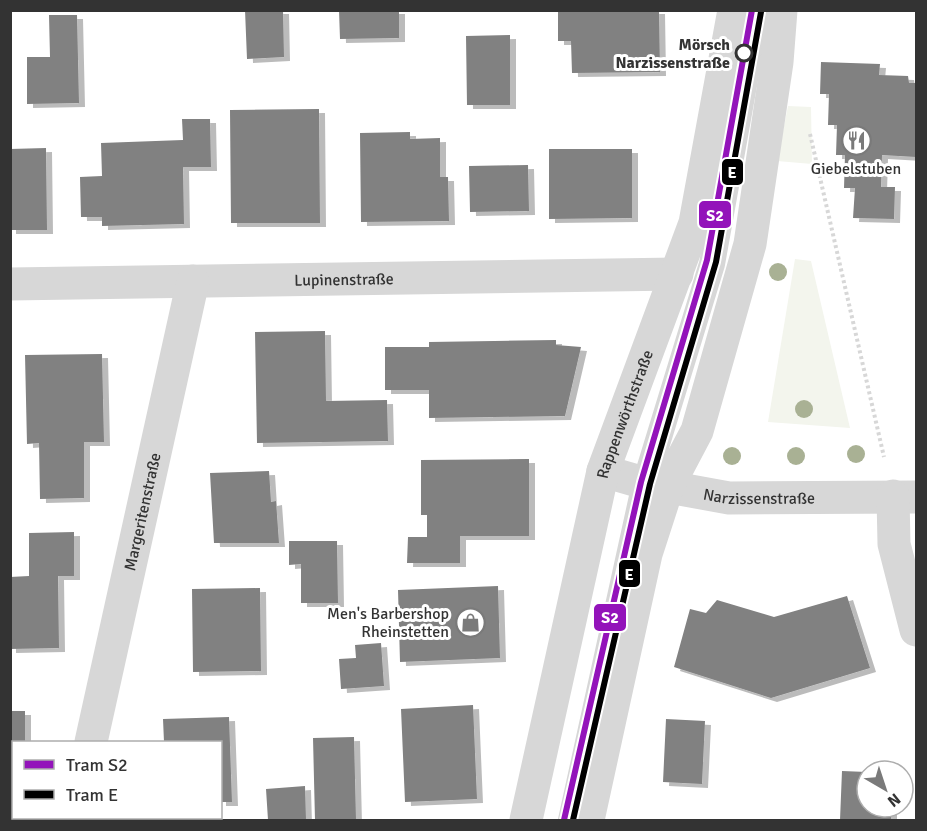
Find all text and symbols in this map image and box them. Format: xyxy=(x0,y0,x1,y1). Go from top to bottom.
place label: Mörsch Narzissenstraße xyxy=(615,35,730,73)
marker: Mörsch Narzissenstraße xyxy=(735,44,753,62)
restaurant icon: Giebelstuben xyxy=(840,124,872,156)
line badge: E xyxy=(721,158,744,186)
place label: Giebelstuben xyxy=(811,159,901,179)
text: E xyxy=(727,163,737,183)
line badge: S2 xyxy=(698,200,732,229)
text: S2 xyxy=(706,206,724,226)
street label: Lupinenstraße xyxy=(294,269,394,291)
street label: Rappenwörthstraße xyxy=(593,347,658,481)
street label: Margeritenstraße xyxy=(120,451,166,573)
street label: Narzissenstraße xyxy=(702,485,815,509)
line badge: E xyxy=(618,559,641,588)
text: E xyxy=(624,565,634,585)
line badge: S2 xyxy=(593,603,627,632)
place label: Men's Barbershop Rheinstetten xyxy=(327,604,449,642)
shop icon: Men's Barbershop Rheinstetten xyxy=(454,606,486,638)
text: S2 xyxy=(601,608,619,628)
legend xyxy=(12,741,222,819)
text: Tram S2 xyxy=(66,754,128,776)
north arrow xyxy=(855,759,915,819)
text: Tram E xyxy=(66,784,118,806)
text: N xyxy=(883,789,904,811)

